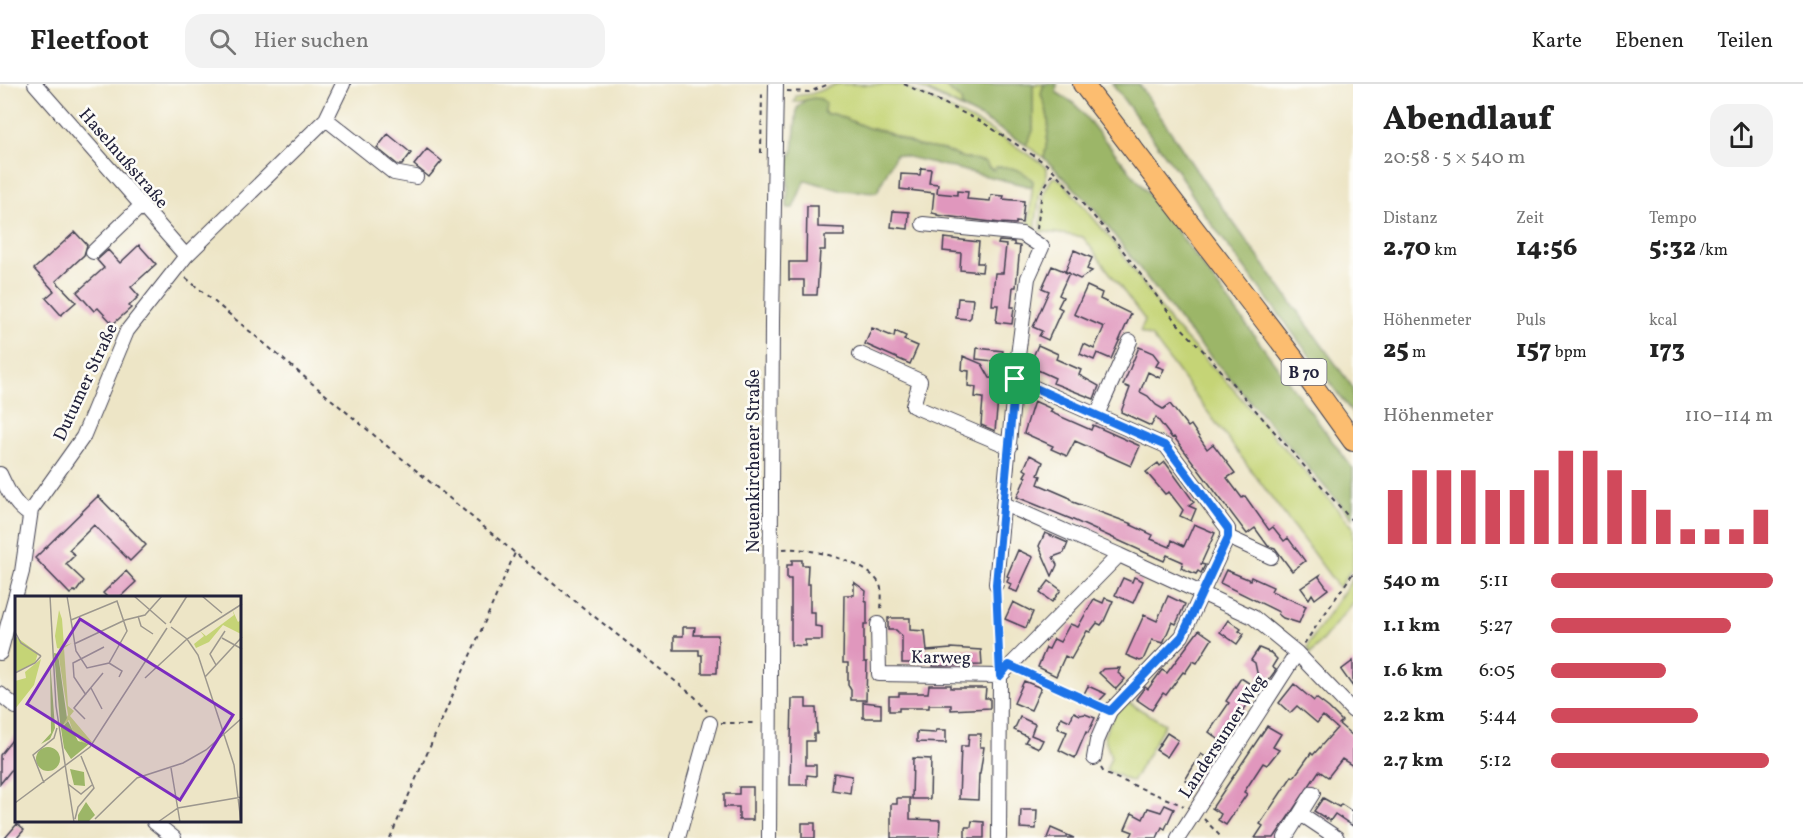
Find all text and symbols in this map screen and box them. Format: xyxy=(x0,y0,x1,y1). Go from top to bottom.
search box xyxy=(185,14,605,68)
text: Fleetfoot xyxy=(30,22,149,61)
icon: search xyxy=(206,25,239,58)
text: Hier suchen xyxy=(254,26,369,57)
text: Karte xyxy=(1531,27,1582,56)
text: Ebenen xyxy=(1615,27,1684,56)
text: Teilen xyxy=(1717,27,1773,56)
text: Abendlauf xyxy=(1383,98,1552,144)
street label: Haselnußstraße xyxy=(72,103,174,215)
button: share xyxy=(1710,104,1773,167)
text: 20:58 · 5 × 540 m xyxy=(1383,144,1525,172)
text: Distanz xyxy=(1383,208,1438,230)
text: Zeit xyxy=(1516,208,1544,230)
text: Tempo xyxy=(1649,208,1697,230)
text: 2.70 xyxy=(1383,230,1431,266)
text: 14:56 xyxy=(1516,230,1578,266)
text: 5:32 xyxy=(1649,230,1696,266)
text: km xyxy=(1431,240,1457,262)
text: /km xyxy=(1696,240,1728,262)
text: Höhenmeter xyxy=(1383,310,1472,332)
text: Puls xyxy=(1516,310,1546,332)
text: kcal xyxy=(1649,310,1677,332)
street label: Dutumer Straße xyxy=(48,320,125,446)
text: 25 xyxy=(1383,332,1409,368)
text: 157 xyxy=(1516,332,1551,368)
text: 173 xyxy=(1649,332,1685,368)
text: m xyxy=(1409,342,1426,364)
text: bpm xyxy=(1551,342,1587,364)
pin xyxy=(989,353,1040,404)
road number: B 70 xyxy=(1282,359,1326,385)
icon: arrive xyxy=(998,362,1031,395)
street label: Neuenkirchener Straße xyxy=(742,369,767,553)
text: Höhenmeter xyxy=(1383,402,1494,430)
text: 110–114 m xyxy=(1684,402,1773,430)
text: 540 m xyxy=(1383,567,1440,595)
text: 5:11 xyxy=(1479,567,1509,595)
inset map xyxy=(15,596,242,823)
text: 1.1 km xyxy=(1383,612,1440,640)
text: 5:27 xyxy=(1479,612,1513,640)
street label: Karweg xyxy=(911,645,971,672)
text: 1.6 km xyxy=(1383,657,1443,685)
text: 6:05 xyxy=(1479,657,1515,685)
street label: Landersumer Weg xyxy=(1174,670,1273,804)
text: 2.2 km xyxy=(1383,702,1445,730)
text: 5:44 xyxy=(1479,702,1517,730)
text: 2.7 km xyxy=(1383,747,1444,775)
text: 5:12 xyxy=(1479,747,1512,775)

